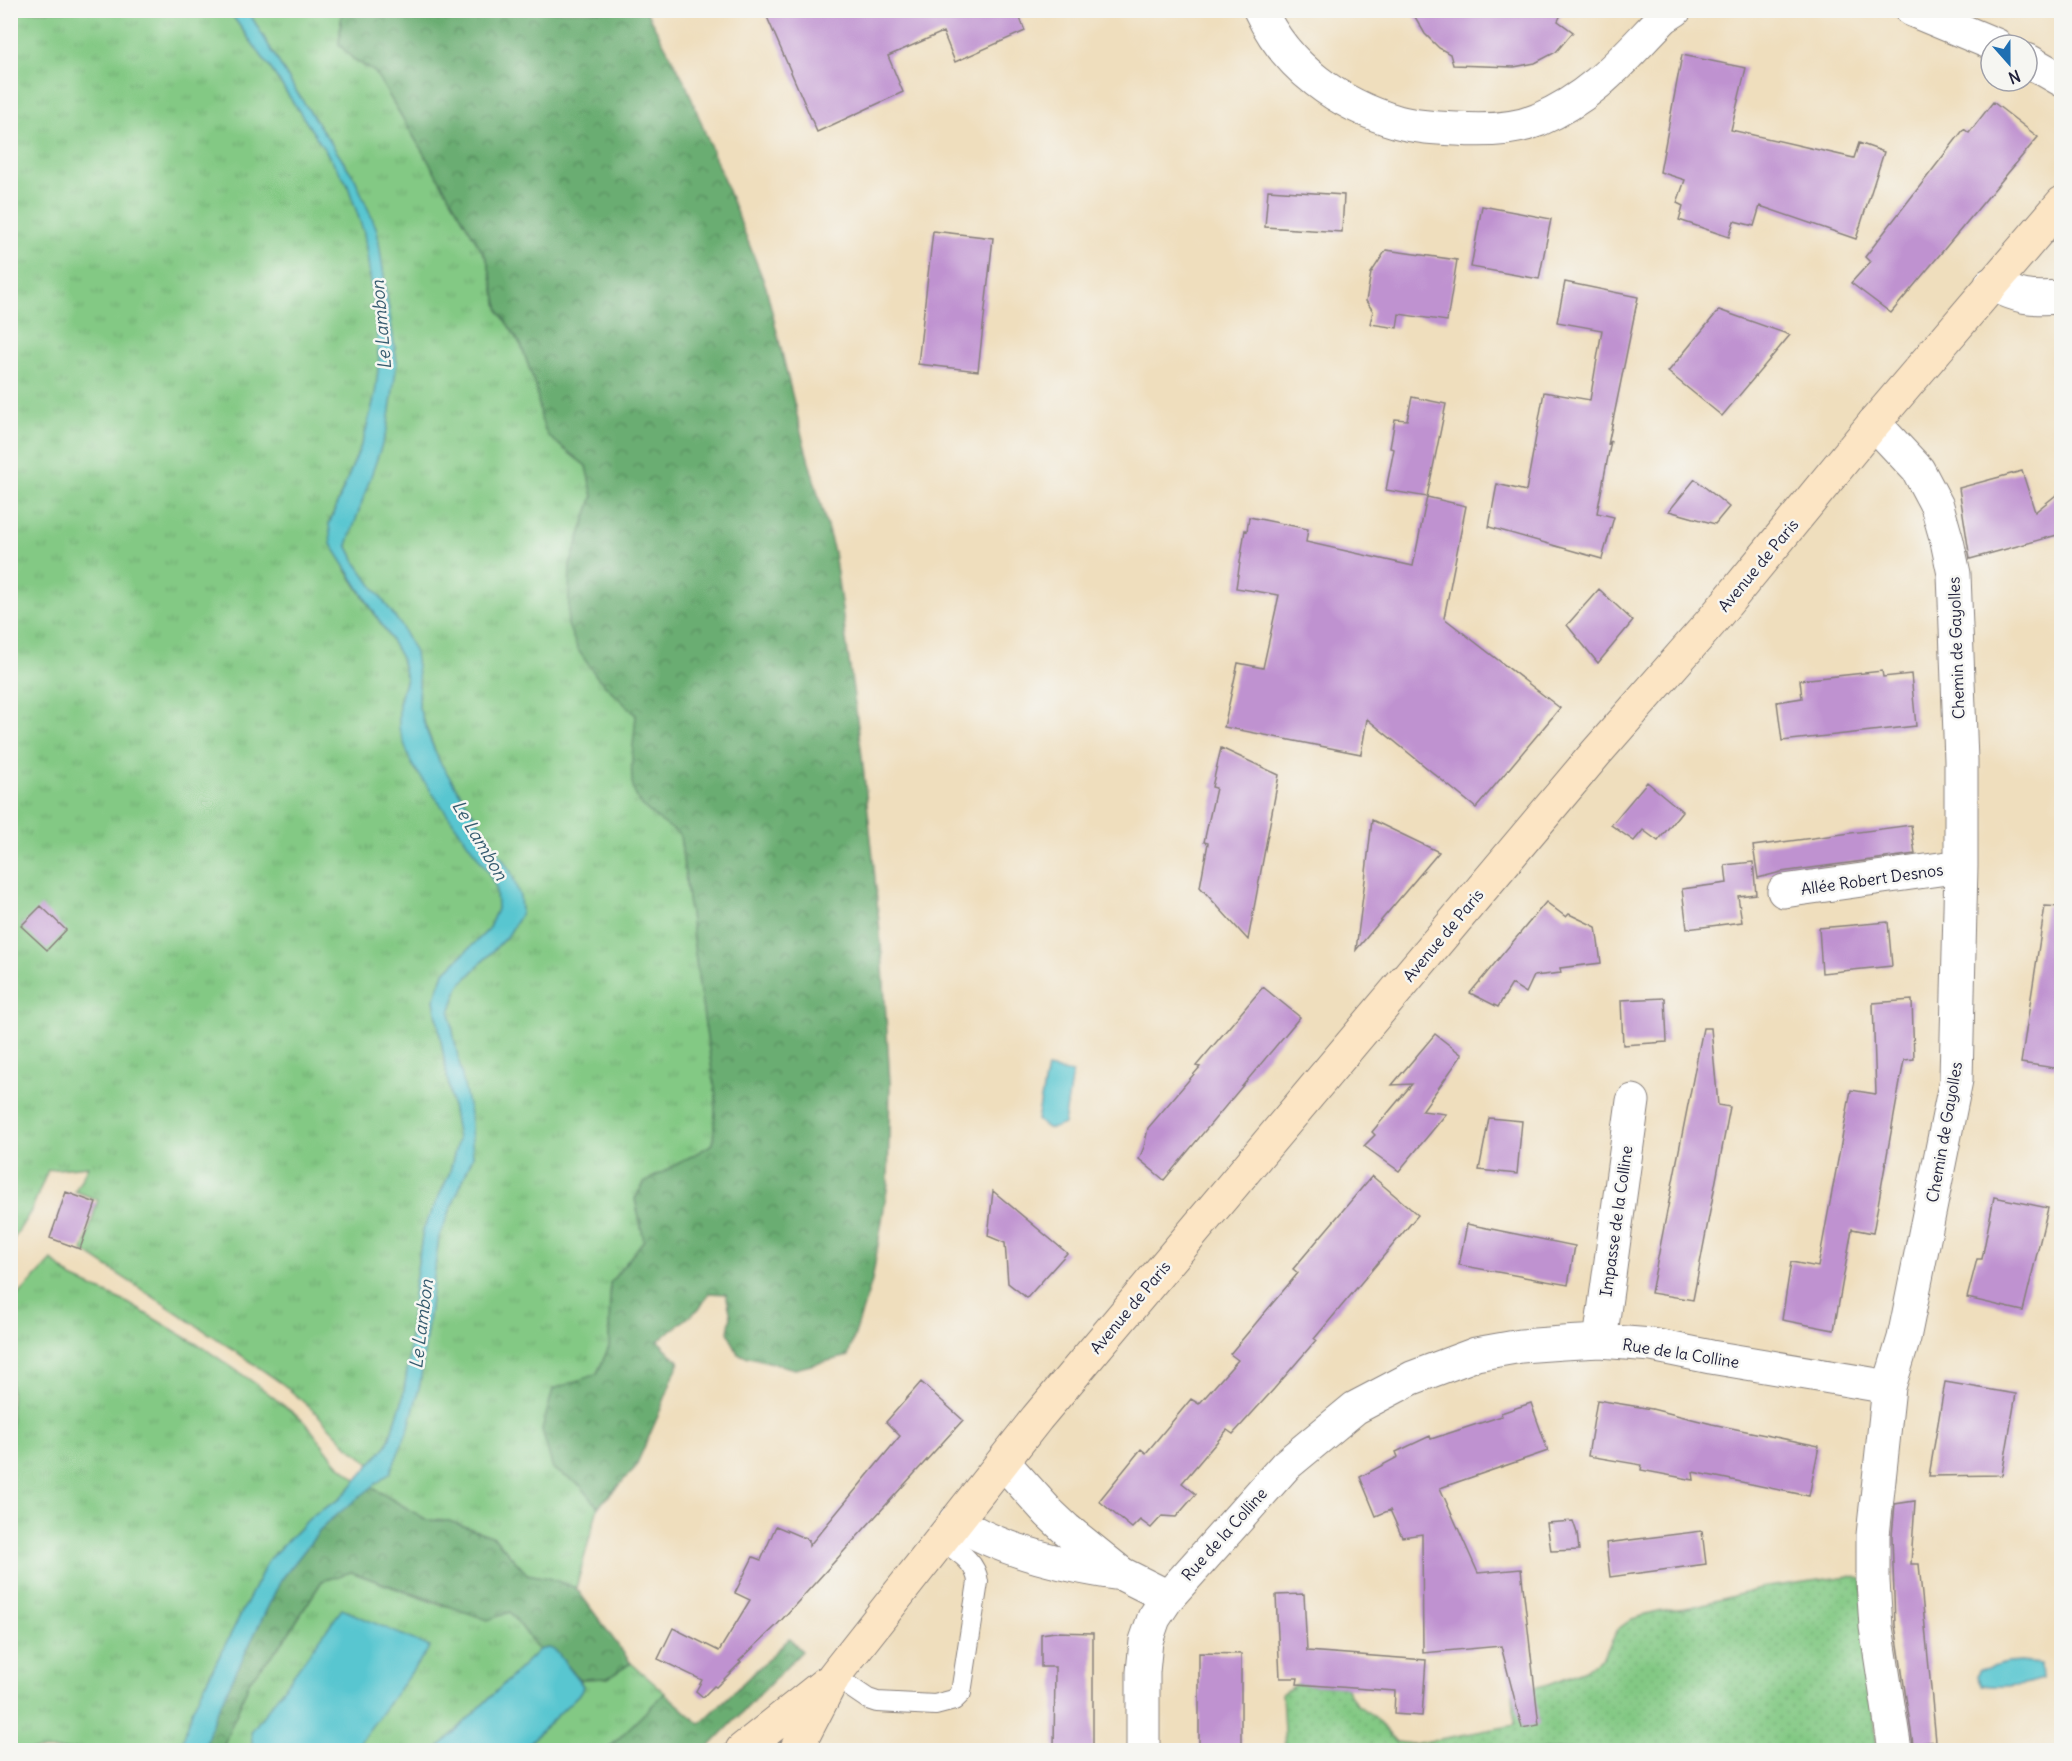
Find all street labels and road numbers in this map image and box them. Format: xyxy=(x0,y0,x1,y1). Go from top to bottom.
street label: Avenue de Paris xyxy=(1713,515,1803,615)
street label: Chemin de Gayolles xyxy=(1944,576,1968,720)
street label: Allée Robert Desnos xyxy=(1800,859,1944,899)
street label: Avenue de Paris xyxy=(1398,885,1488,985)
street label: Chemin de Gayolles xyxy=(1922,1060,1966,1204)
street label: Impasse de la Colline xyxy=(1595,1144,1637,1298)
street label: Avenue de Paris xyxy=(1085,1257,1175,1357)
street label: Rue de la Colline xyxy=(1621,1334,1741,1372)
street label: Rue de la Colline xyxy=(1177,1483,1271,1585)

